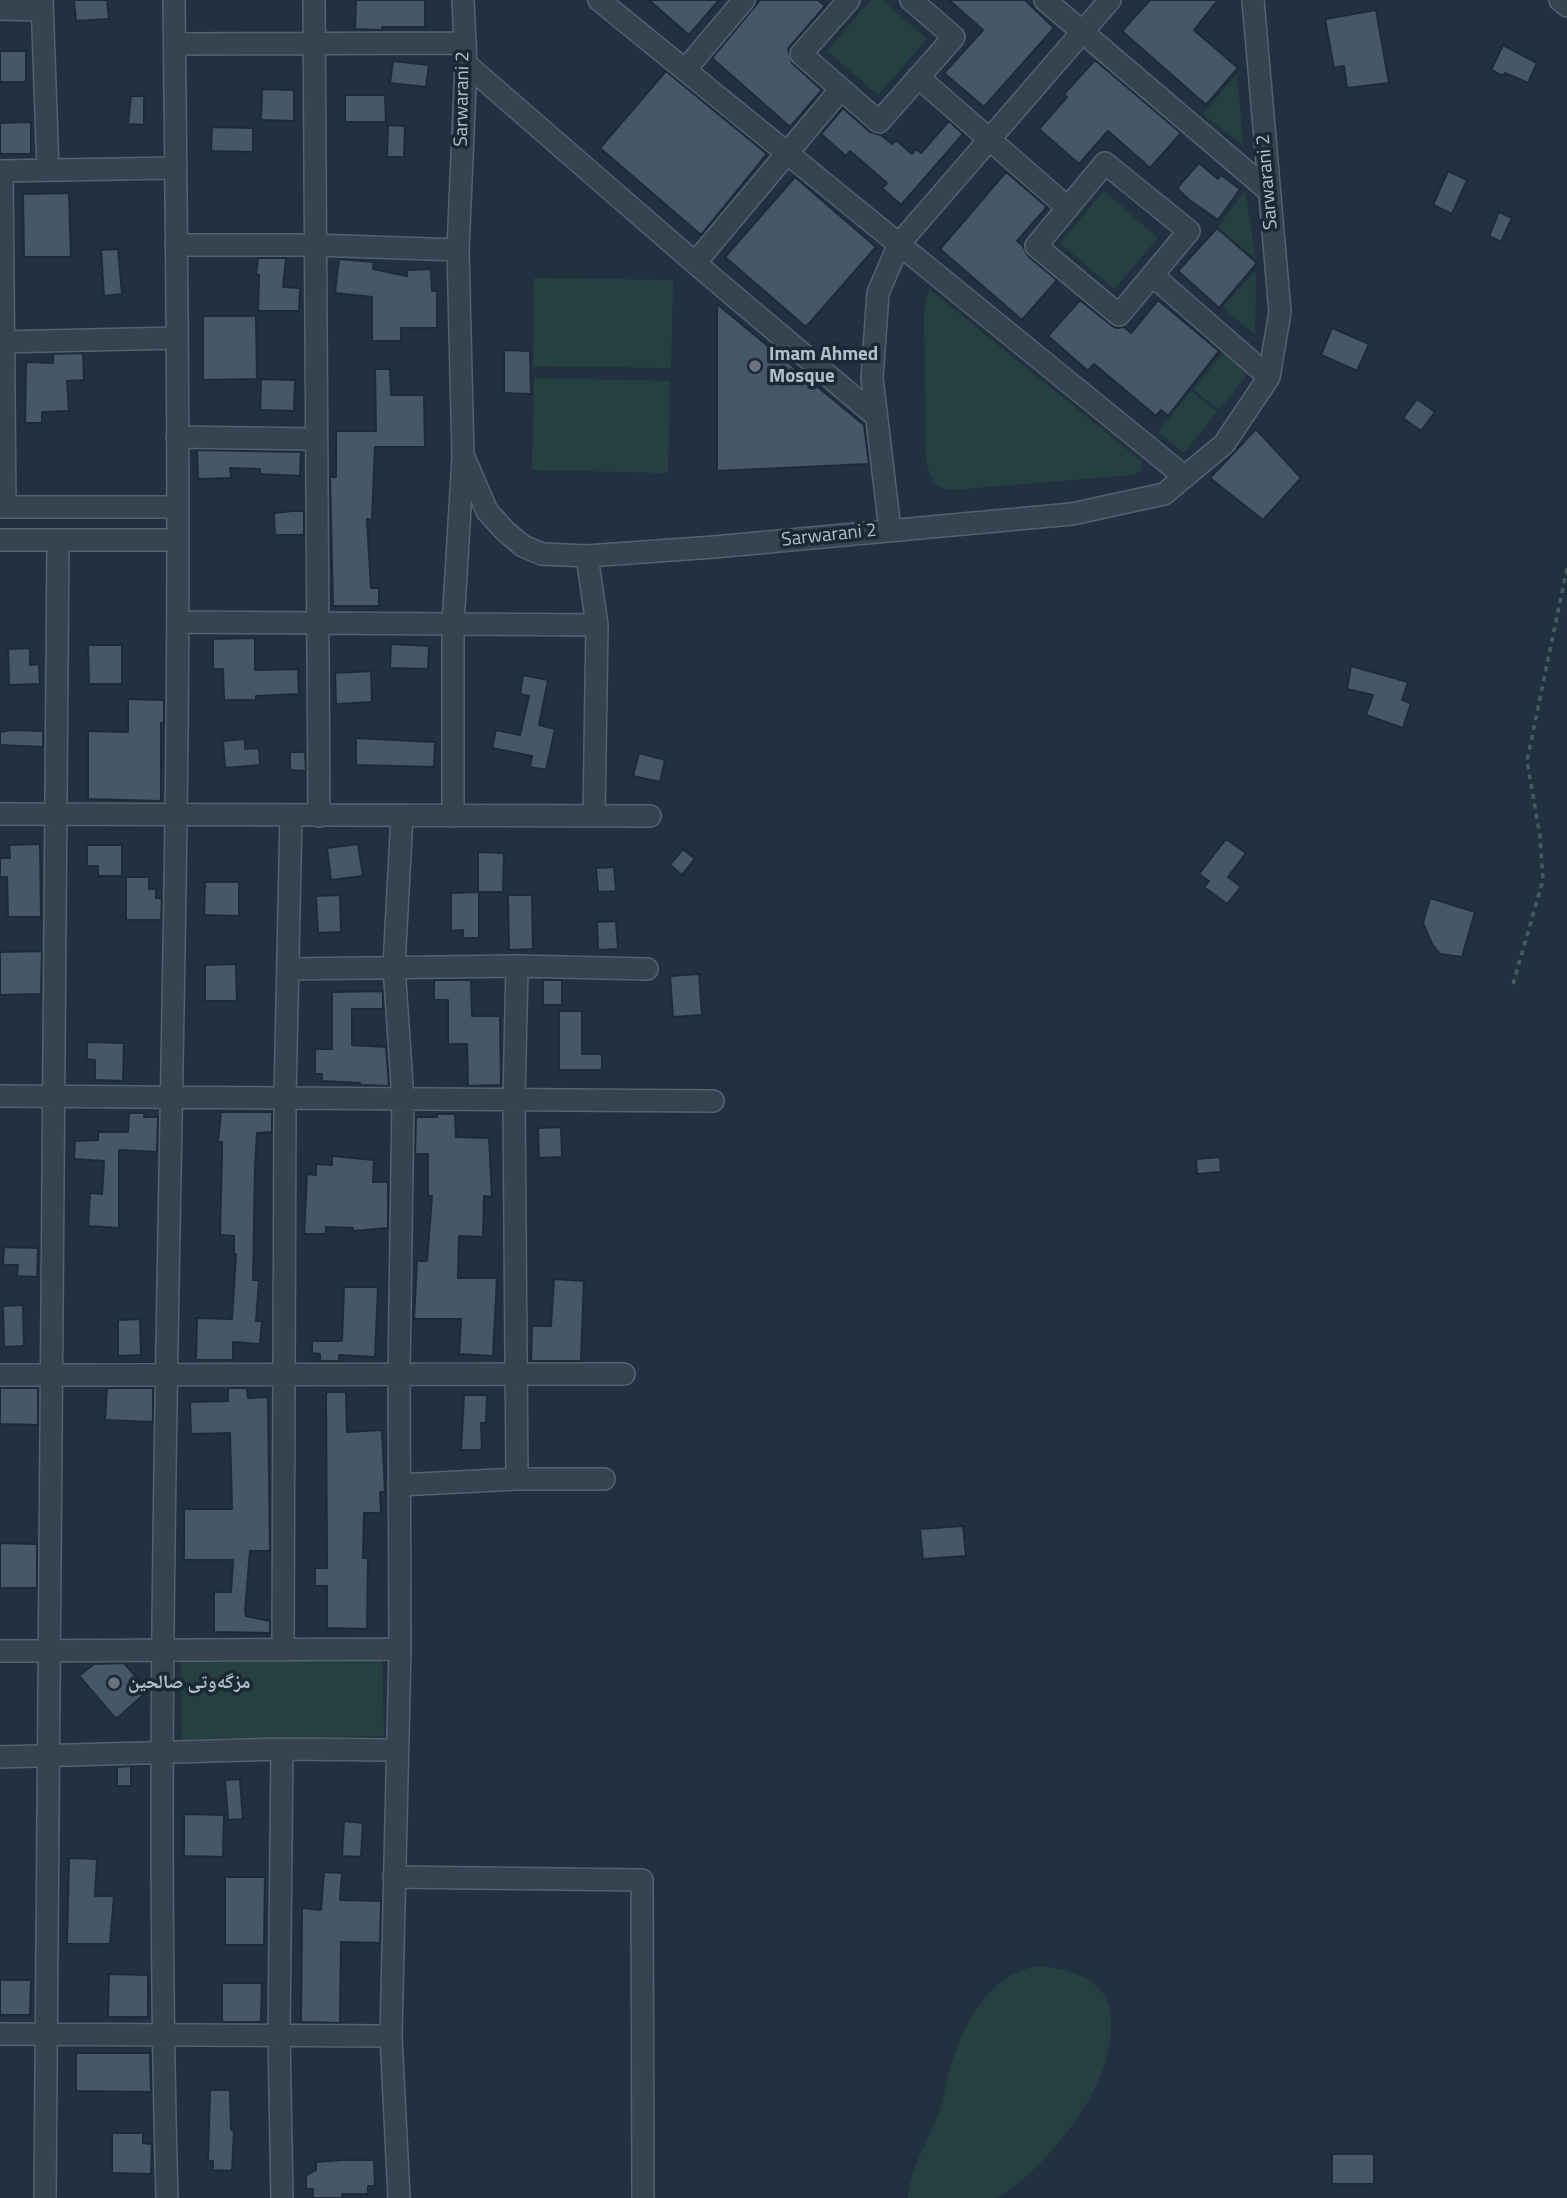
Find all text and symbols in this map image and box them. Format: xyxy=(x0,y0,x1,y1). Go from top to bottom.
street label: Sarwarani 2 xyxy=(451,51,475,147)
street label: Sarwarani 2 xyxy=(1252,133,1284,231)
place label: Imam Ahmed Mosque xyxy=(769,344,878,388)
marker: Imam Ahmed Mosque xyxy=(747,358,763,374)
street label: Sarwarani 2 xyxy=(780,520,878,552)
place label: مزگەوتی صالحین xyxy=(128,1672,250,1694)
marker: مزگەوتی صالحین xyxy=(106,1675,122,1691)

